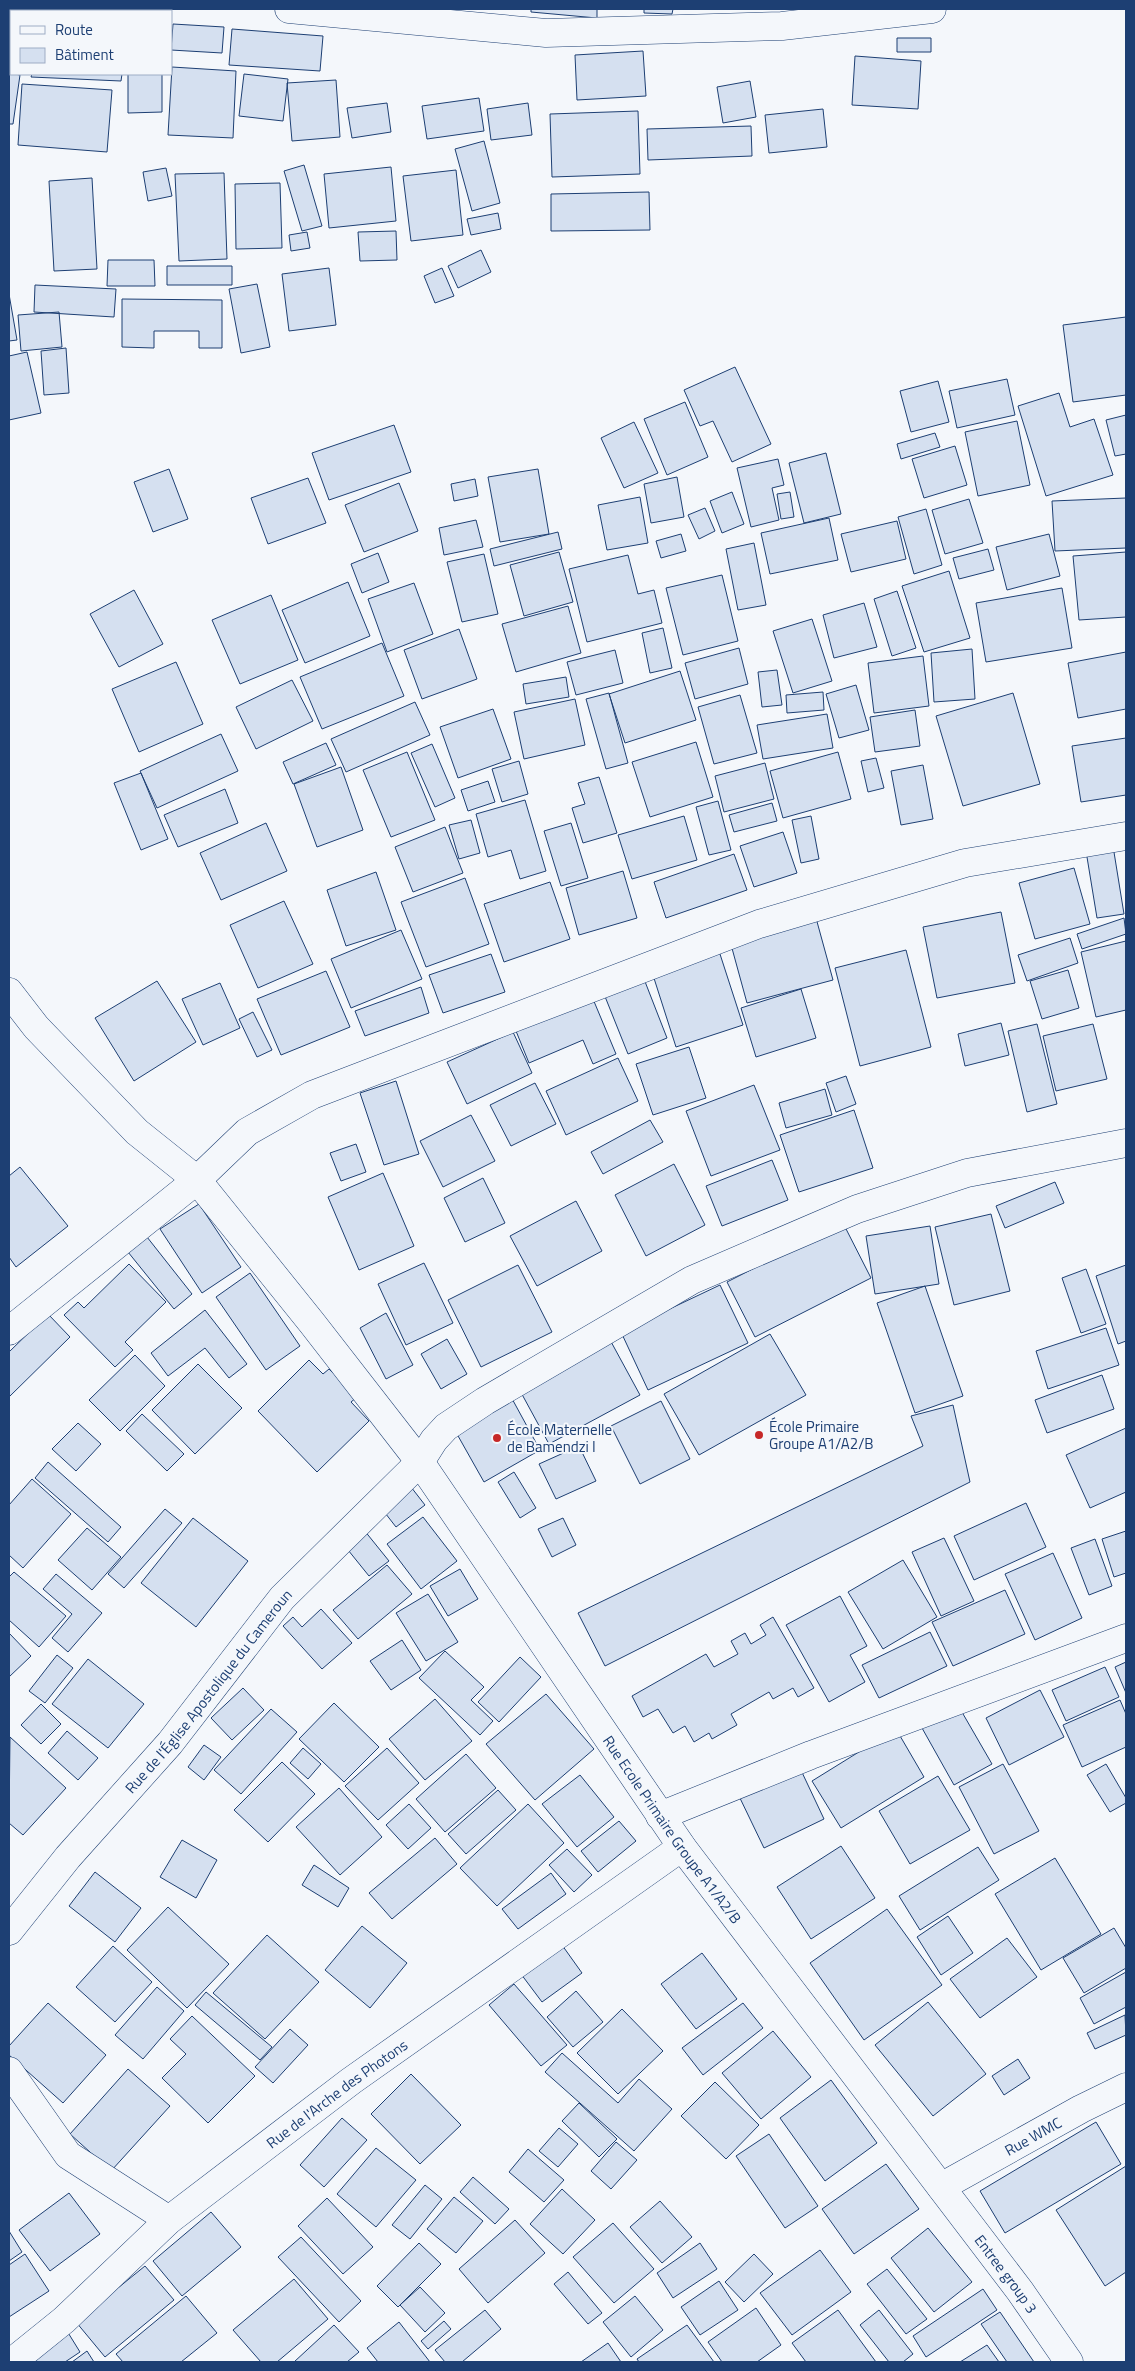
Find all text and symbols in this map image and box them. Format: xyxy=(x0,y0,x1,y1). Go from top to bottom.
legend xyxy=(10,10,172,75)
text: Route xyxy=(55,18,93,41)
text: Bâtiment xyxy=(55,43,114,66)
place label: École Primaire Groupe A1/A2/B xyxy=(769,1415,874,1455)
place label: École Maternelle de Bamendzi I xyxy=(507,1418,612,1458)
marker: École Primaire Groupe A1/A2/B xyxy=(753,1429,765,1441)
marker: École Maternelle de Bamendzi I xyxy=(491,1432,503,1444)
street label: Rue de l'Église Apostolique du Cameroun xyxy=(119,1583,297,1798)
street label: Rue Ecole Primaire Groupe A1/A2/B xyxy=(598,1730,748,1928)
street label: Rue de l'Arche des Photons xyxy=(261,2033,412,2154)
street label: Rue WMC xyxy=(1000,2111,1065,2161)
street label: Entree group 3 xyxy=(969,2229,1044,2318)

